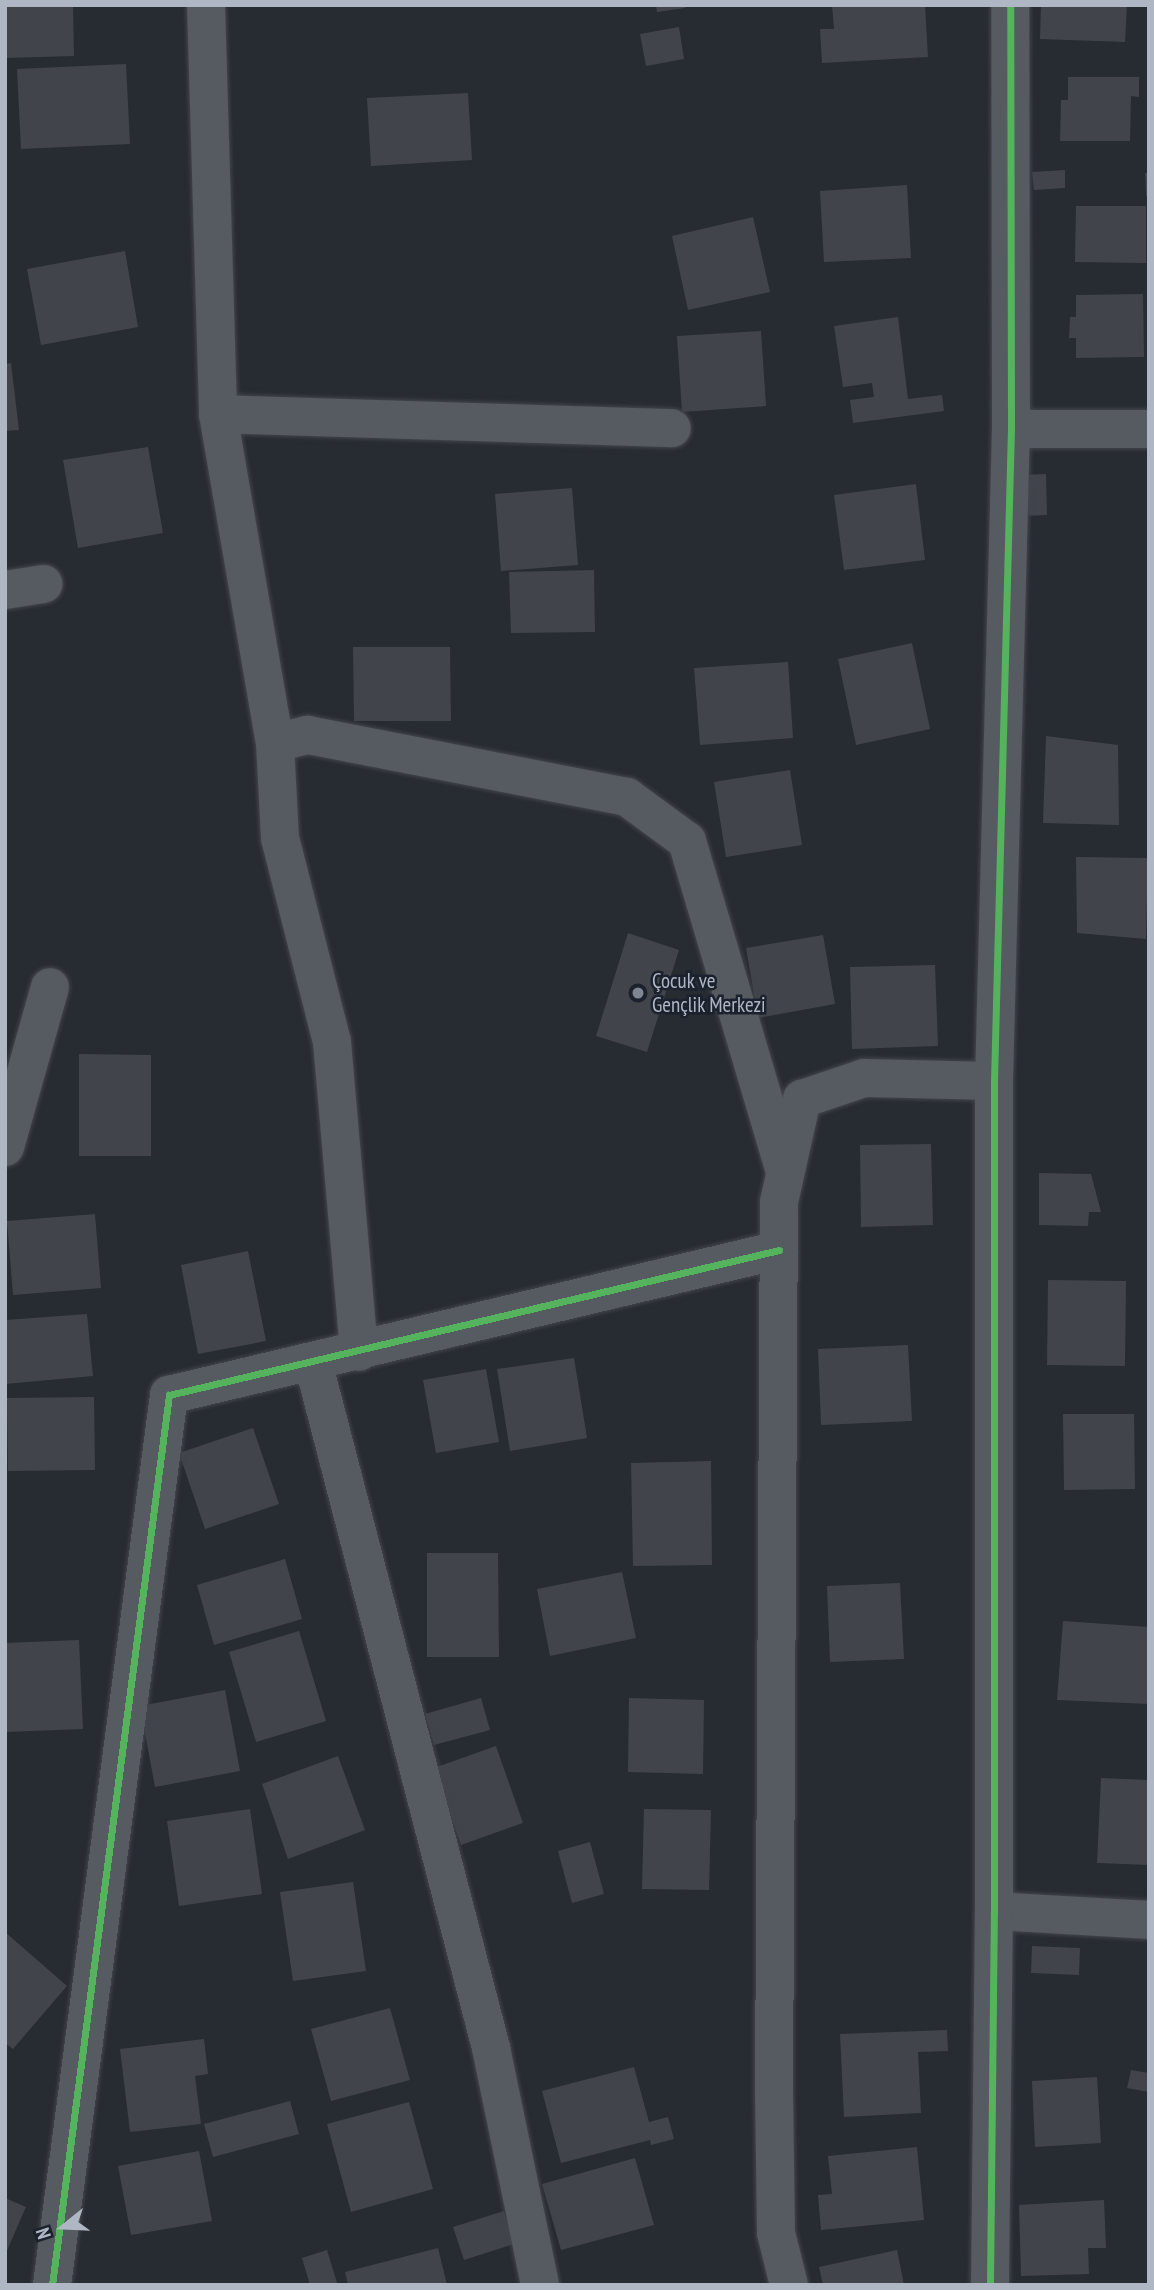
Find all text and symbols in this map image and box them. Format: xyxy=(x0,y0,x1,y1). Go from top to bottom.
place label: Çocuk ve Gençlik Merkezi xyxy=(652,968,766,1018)
marker: Çocuk ve Gençlik Merkezi xyxy=(630,985,646,1001)
north arrow xyxy=(28,2192,98,2262)
text: N xyxy=(30,2225,56,2242)

